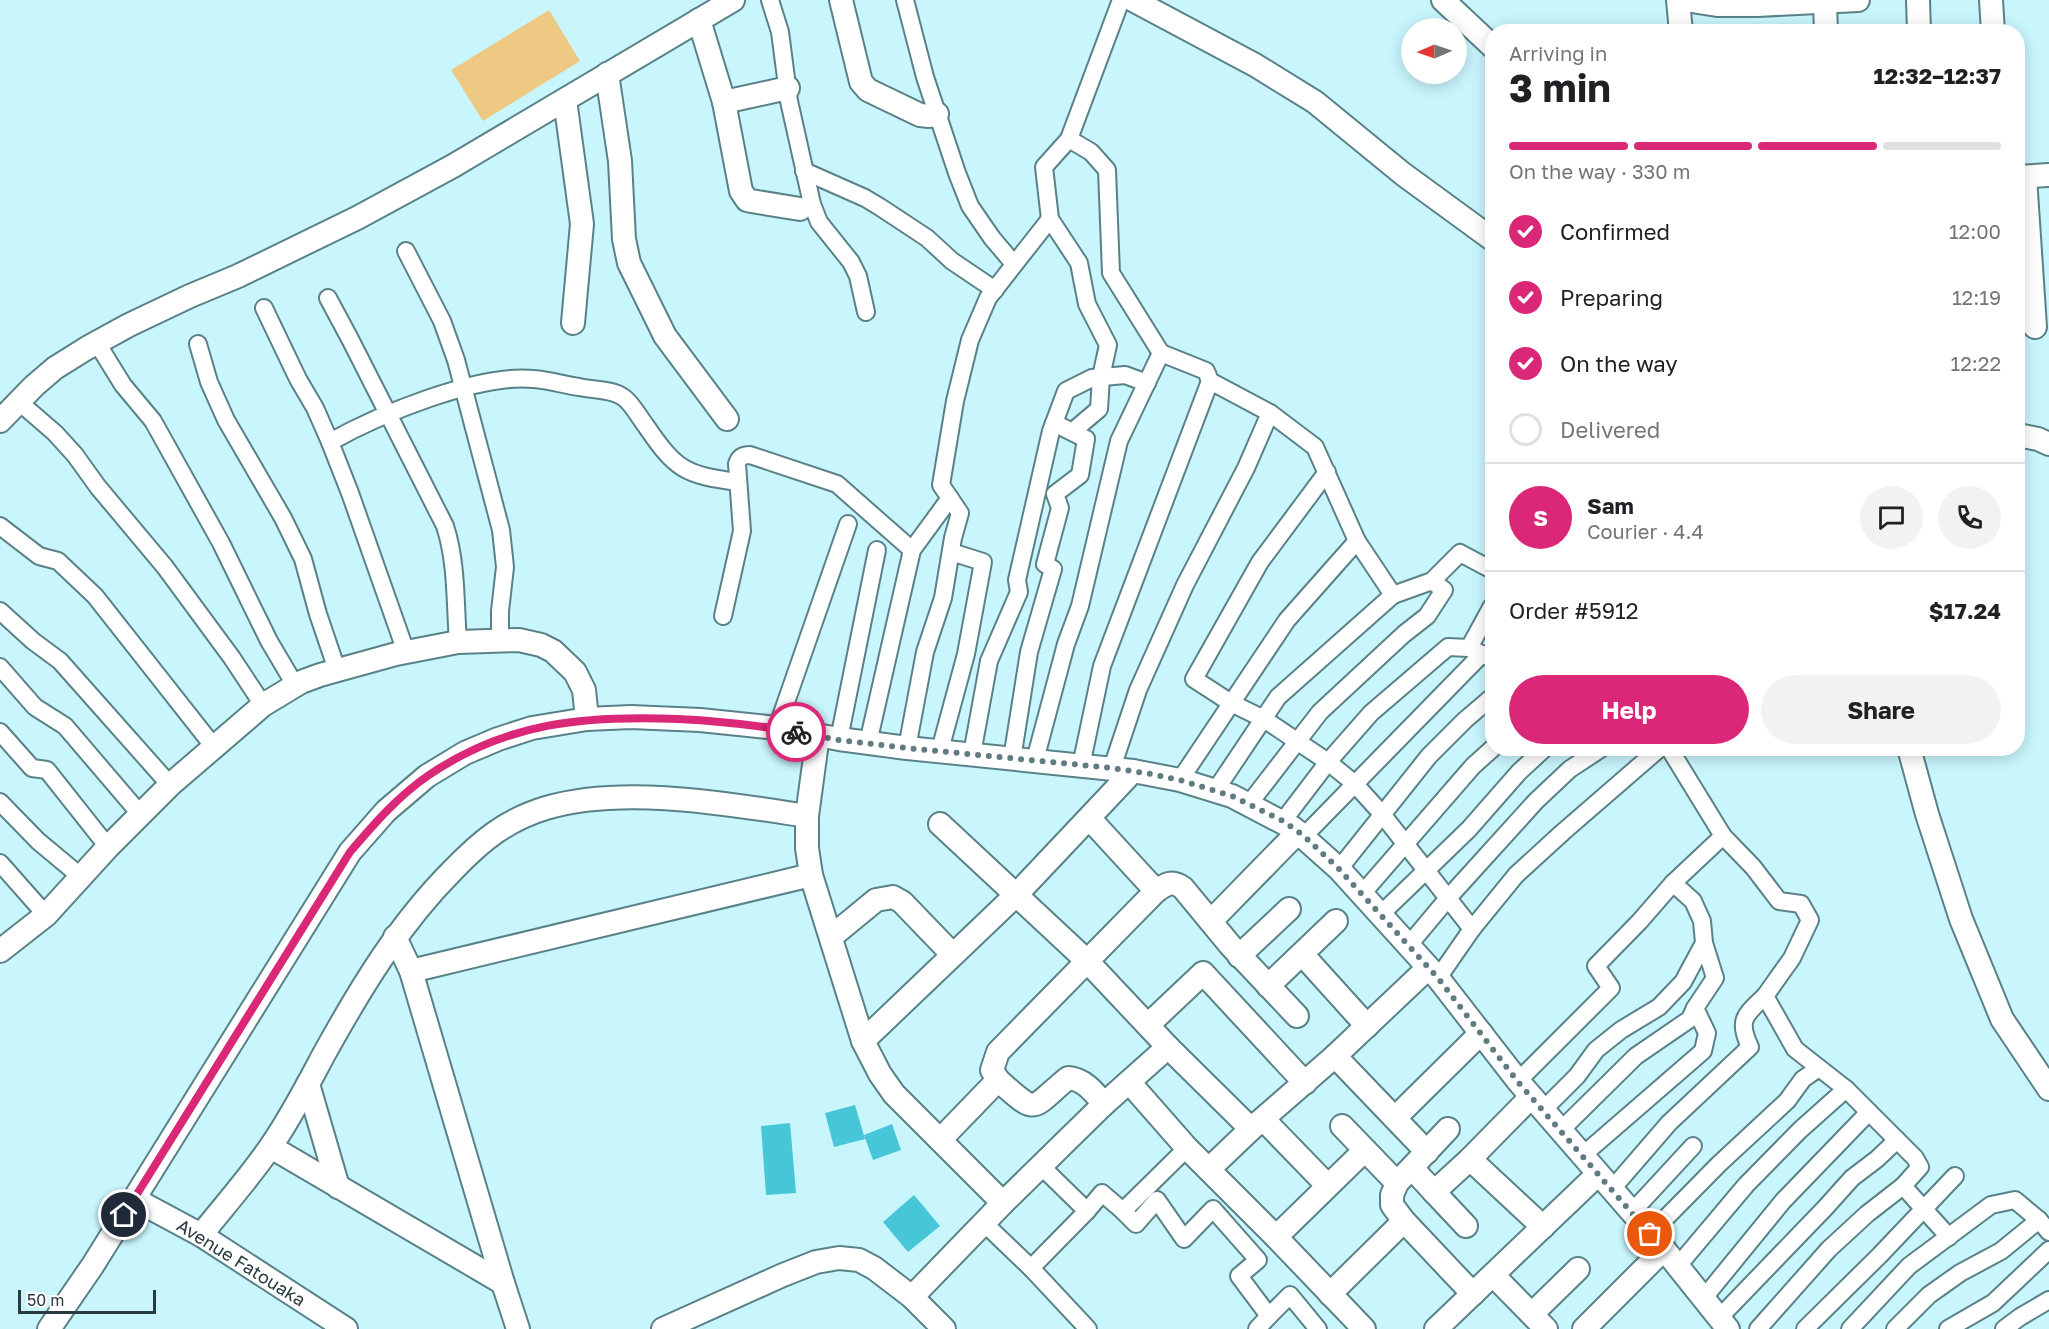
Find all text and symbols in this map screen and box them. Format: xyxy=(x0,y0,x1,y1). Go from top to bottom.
north arrow xyxy=(1401,18,1467,84)
map controls xyxy=(1401,18,1467,84)
text: Arriving in xyxy=(1509,41,1607,65)
text: 12:32–12:37 xyxy=(1874,62,2001,89)
text: 3 min xyxy=(1509,64,1611,111)
text: On the way · 330 m xyxy=(1509,159,1690,183)
icon: check xyxy=(1509,215,1542,248)
text: Confirmed xyxy=(1560,218,1670,245)
text: 12:00 xyxy=(1949,219,2001,243)
icon: check xyxy=(1509,281,1542,314)
text: Preparing xyxy=(1560,284,1663,311)
text: 12:19 xyxy=(1952,285,2001,309)
icon: check xyxy=(1509,347,1542,380)
text: On the way xyxy=(1560,350,1678,377)
text: 12:22 xyxy=(1951,351,2001,375)
text: Delivered xyxy=(1560,416,1660,443)
button: chat xyxy=(1860,486,1923,549)
button: phone xyxy=(1938,486,2001,549)
text: Sam xyxy=(1587,492,1634,519)
text: S xyxy=(1533,504,1548,531)
text: Courier · 4.4 xyxy=(1587,519,1704,543)
text: Order #5912 xyxy=(1509,597,1638,624)
text: $17.24 xyxy=(1929,597,2001,624)
button: Help xyxy=(1509,675,1749,744)
button: Share xyxy=(1761,675,2001,744)
courier xyxy=(766,702,826,762)
icon: bike xyxy=(780,716,813,749)
pin xyxy=(98,1189,149,1240)
icon: home xyxy=(107,1198,140,1231)
pin xyxy=(1624,1208,1675,1259)
street label: Avenue Fatouaka xyxy=(173,1214,310,1311)
icon: bag xyxy=(1633,1217,1666,1250)
scale bar xyxy=(18,1287,156,1314)
text: 50 m xyxy=(27,1290,64,1310)

